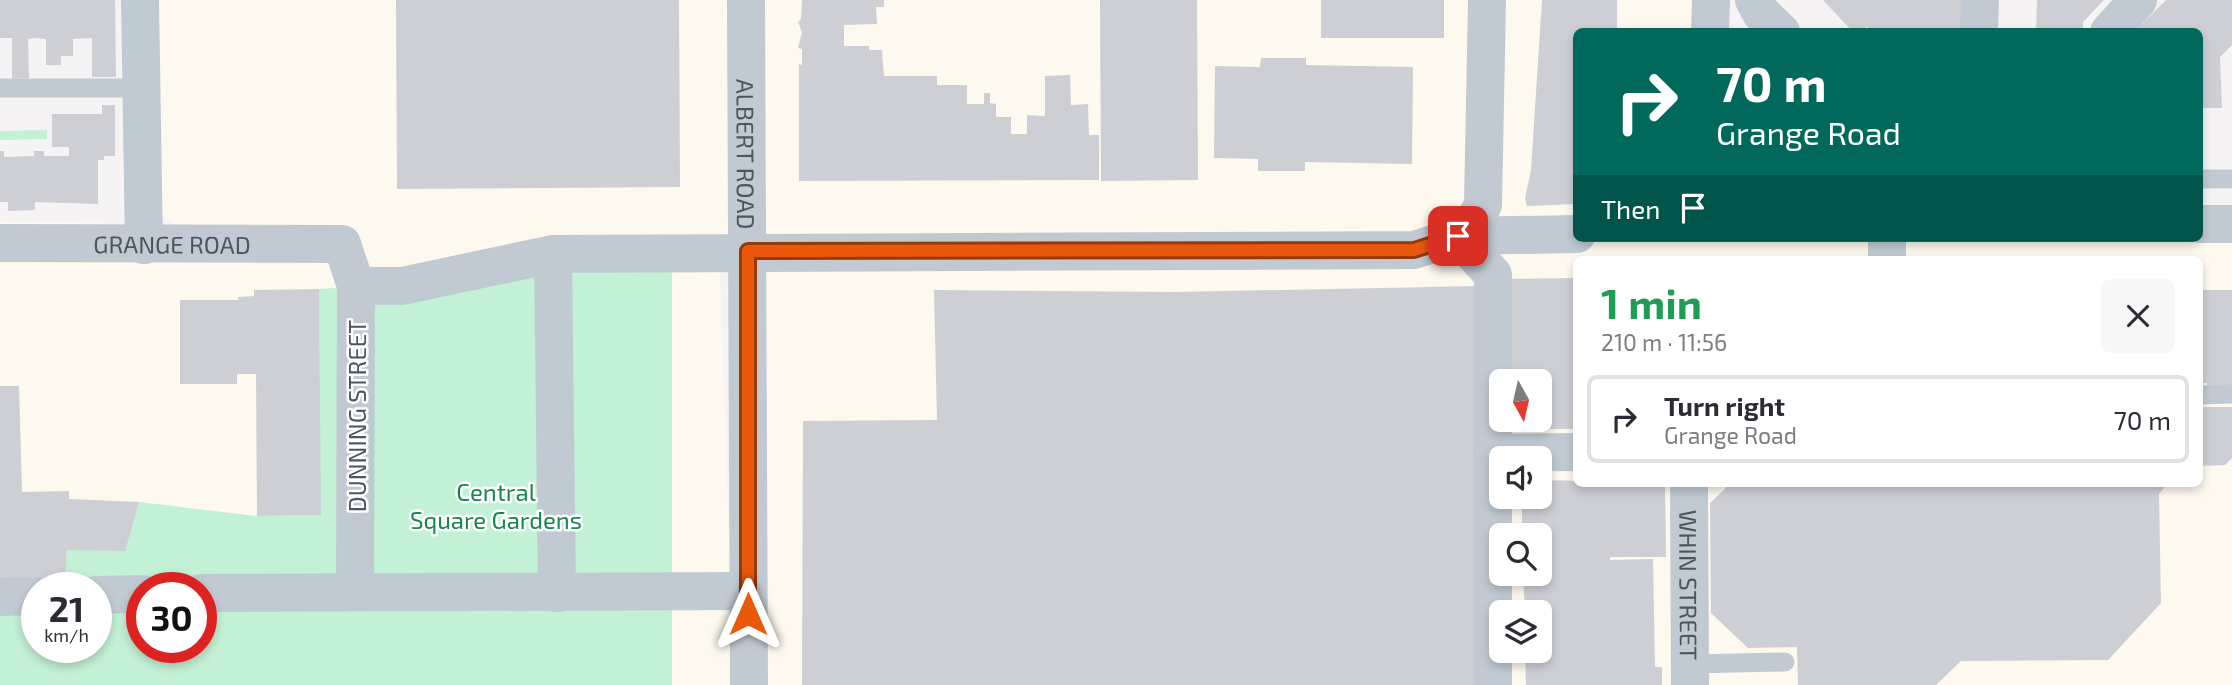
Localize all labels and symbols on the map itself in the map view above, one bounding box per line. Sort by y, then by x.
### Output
street label: ALBERT ROAD [732,79,762,229]
pin [1428,206,1488,266]
street label: GRANGE ROAD [93,229,251,258]
street label: DUNNING STREET [342,320,371,512]
north arrow [1489,369,1552,432]
park label: Central Square Gardens [410,477,582,534]
street label: WHIN STREET [1675,510,1704,660]
speed limit sign: 30 [126,572,217,663]
position arrow [711,577,785,651]

